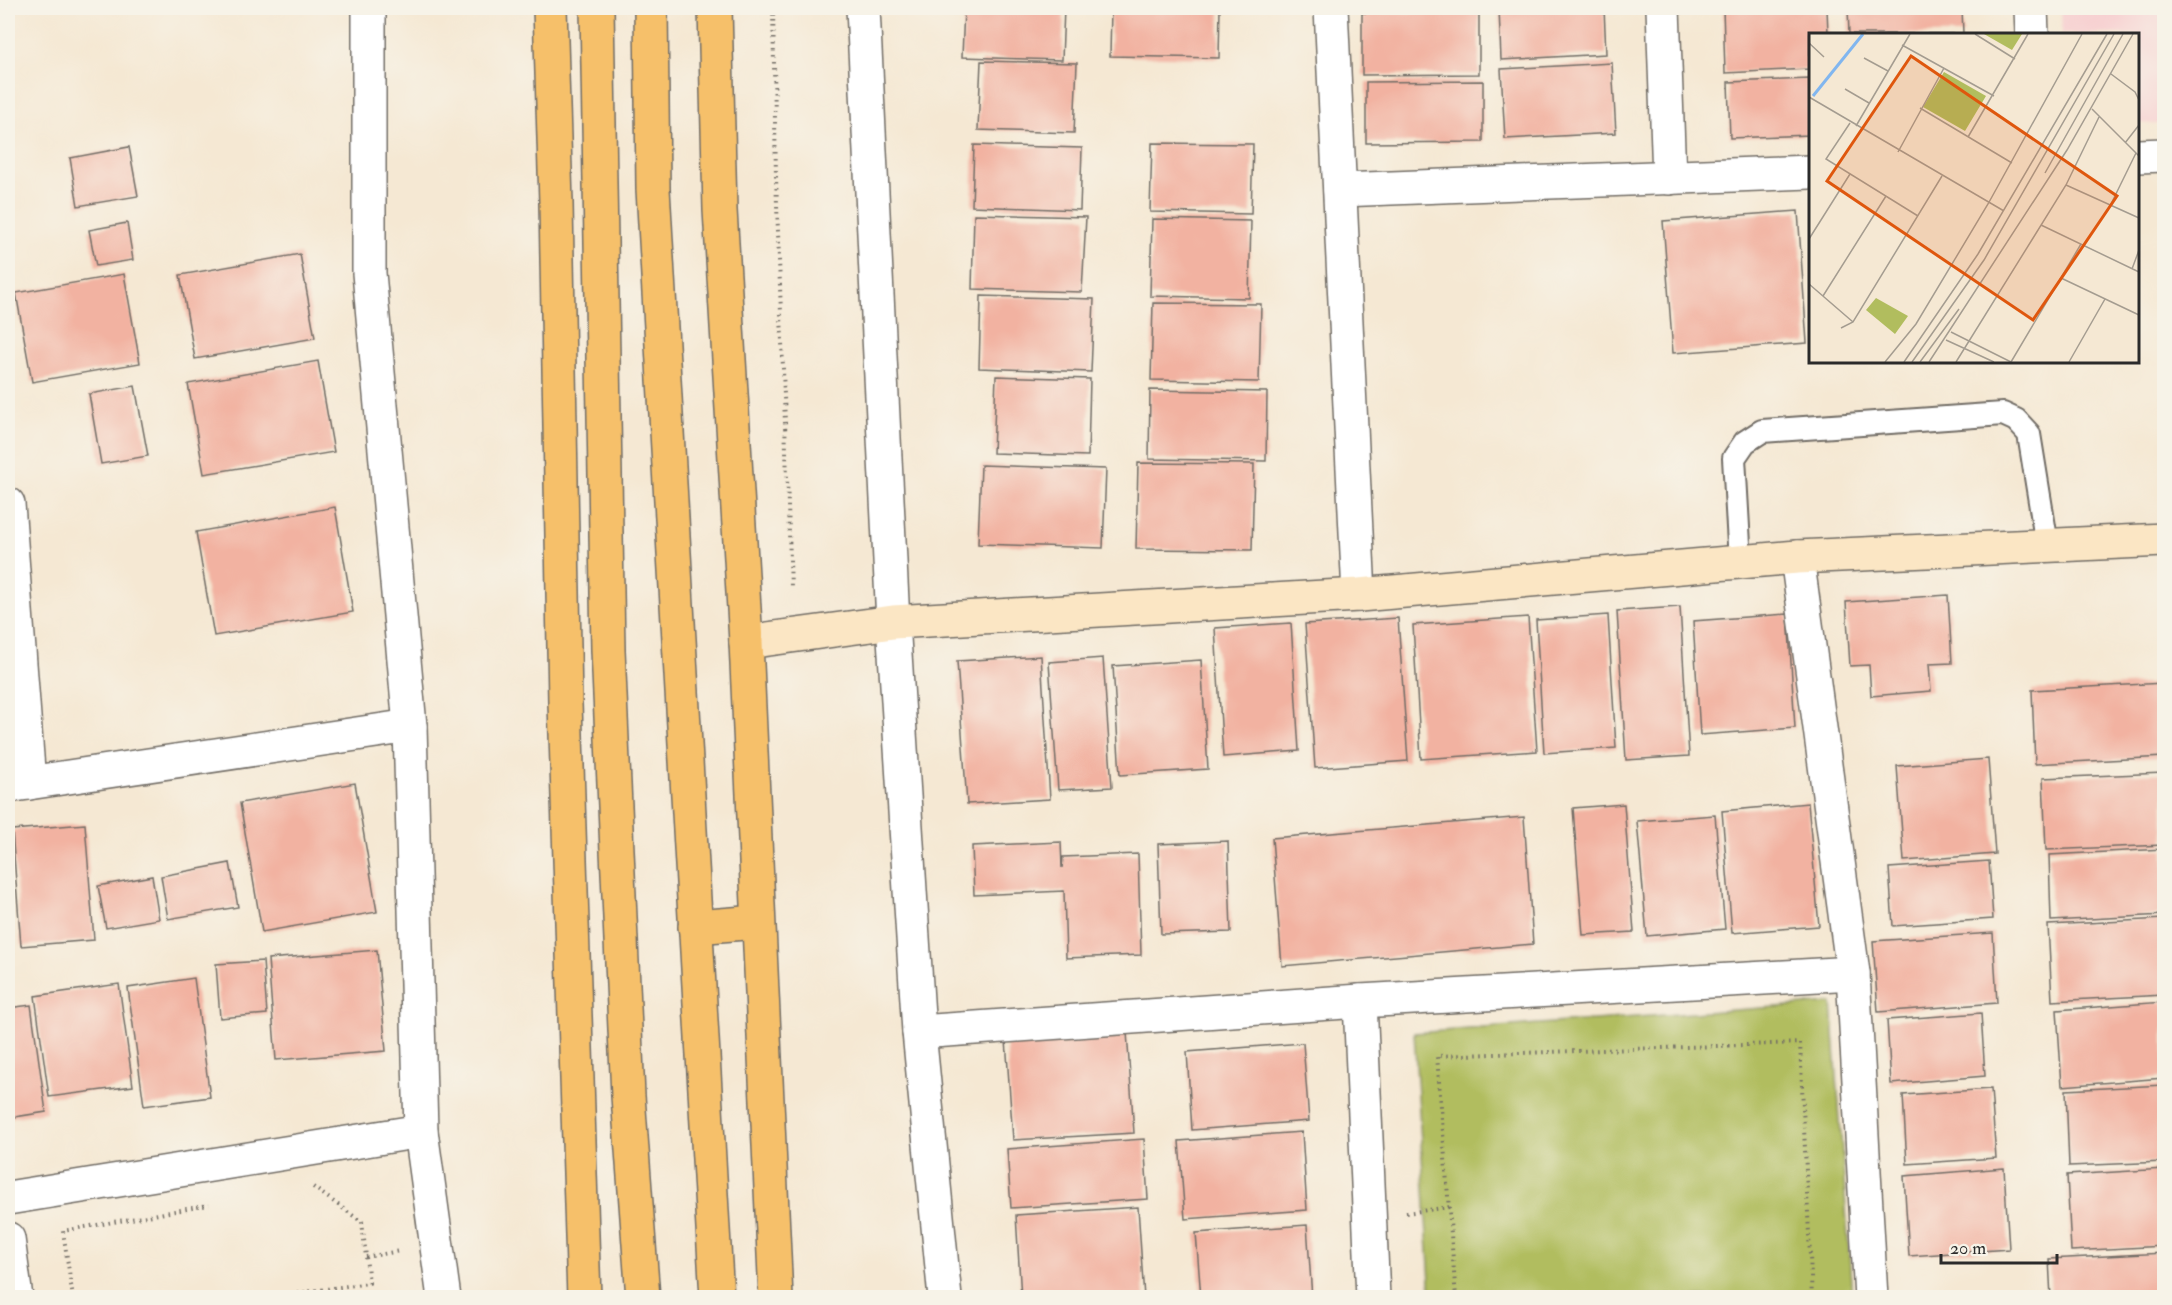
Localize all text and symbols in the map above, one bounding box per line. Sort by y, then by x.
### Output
inset map [1809,33,2139,363]
scale bar [1941,1227,2056,1265]
text: 20 m [1950,1237,1986,1260]

